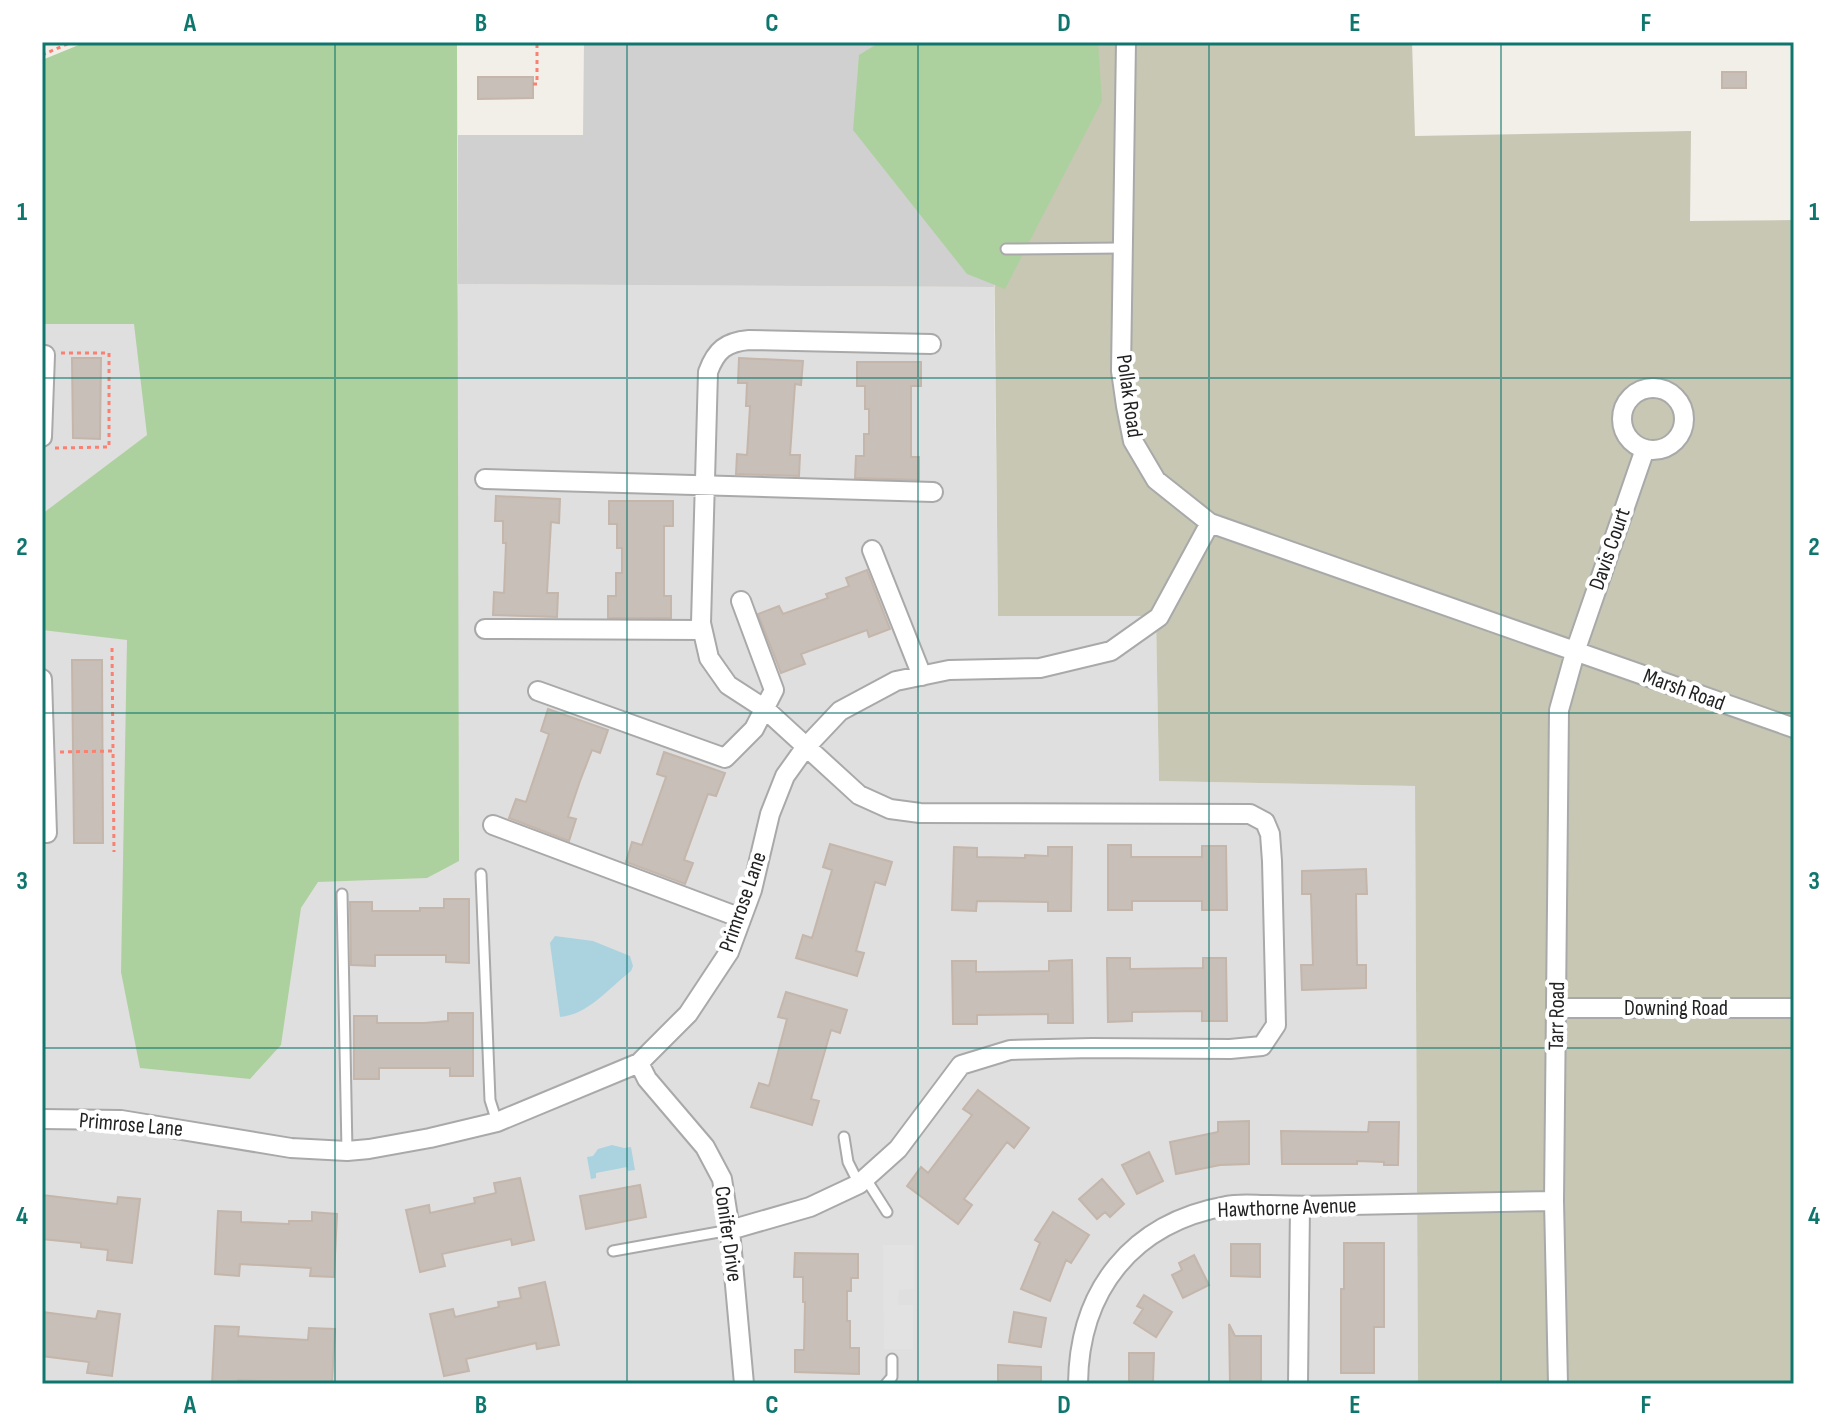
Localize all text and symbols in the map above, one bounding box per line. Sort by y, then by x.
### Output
text: A [183,8,197,39]
text: B [475,8,487,39]
text: C [765,8,779,39]
text: D [1057,8,1071,39]
text: E [1349,8,1361,39]
text: F [1641,8,1652,39]
text: 1 [17,197,27,228]
text: 1 [1809,197,1819,228]
street label: Pollak Road [1110,353,1148,439]
street label: Davis Court [1583,504,1637,594]
text: 2 [16,532,28,563]
text: 2 [1808,532,1820,563]
street label: Marsh Road [1639,663,1729,717]
street label: Primrose Lane [713,848,773,956]
text: 3 [16,866,28,897]
text: 3 [1808,866,1820,897]
street label: Tarr Road [1543,981,1571,1051]
street label: Downing Road [1624,995,1728,1022]
street label: Primrose Lane [78,1107,184,1143]
street label: Conifer Drive [708,1185,748,1283]
street label: Hawthorne Avenue [1217,1192,1357,1224]
text: 4 [16,1201,28,1232]
text: 4 [1808,1201,1820,1232]
text: A [183,1390,197,1421]
text: B [475,1390,487,1421]
text: C [765,1390,779,1421]
text: D [1057,1390,1071,1421]
text: E [1349,1390,1361,1421]
text: F [1641,1390,1652,1421]

